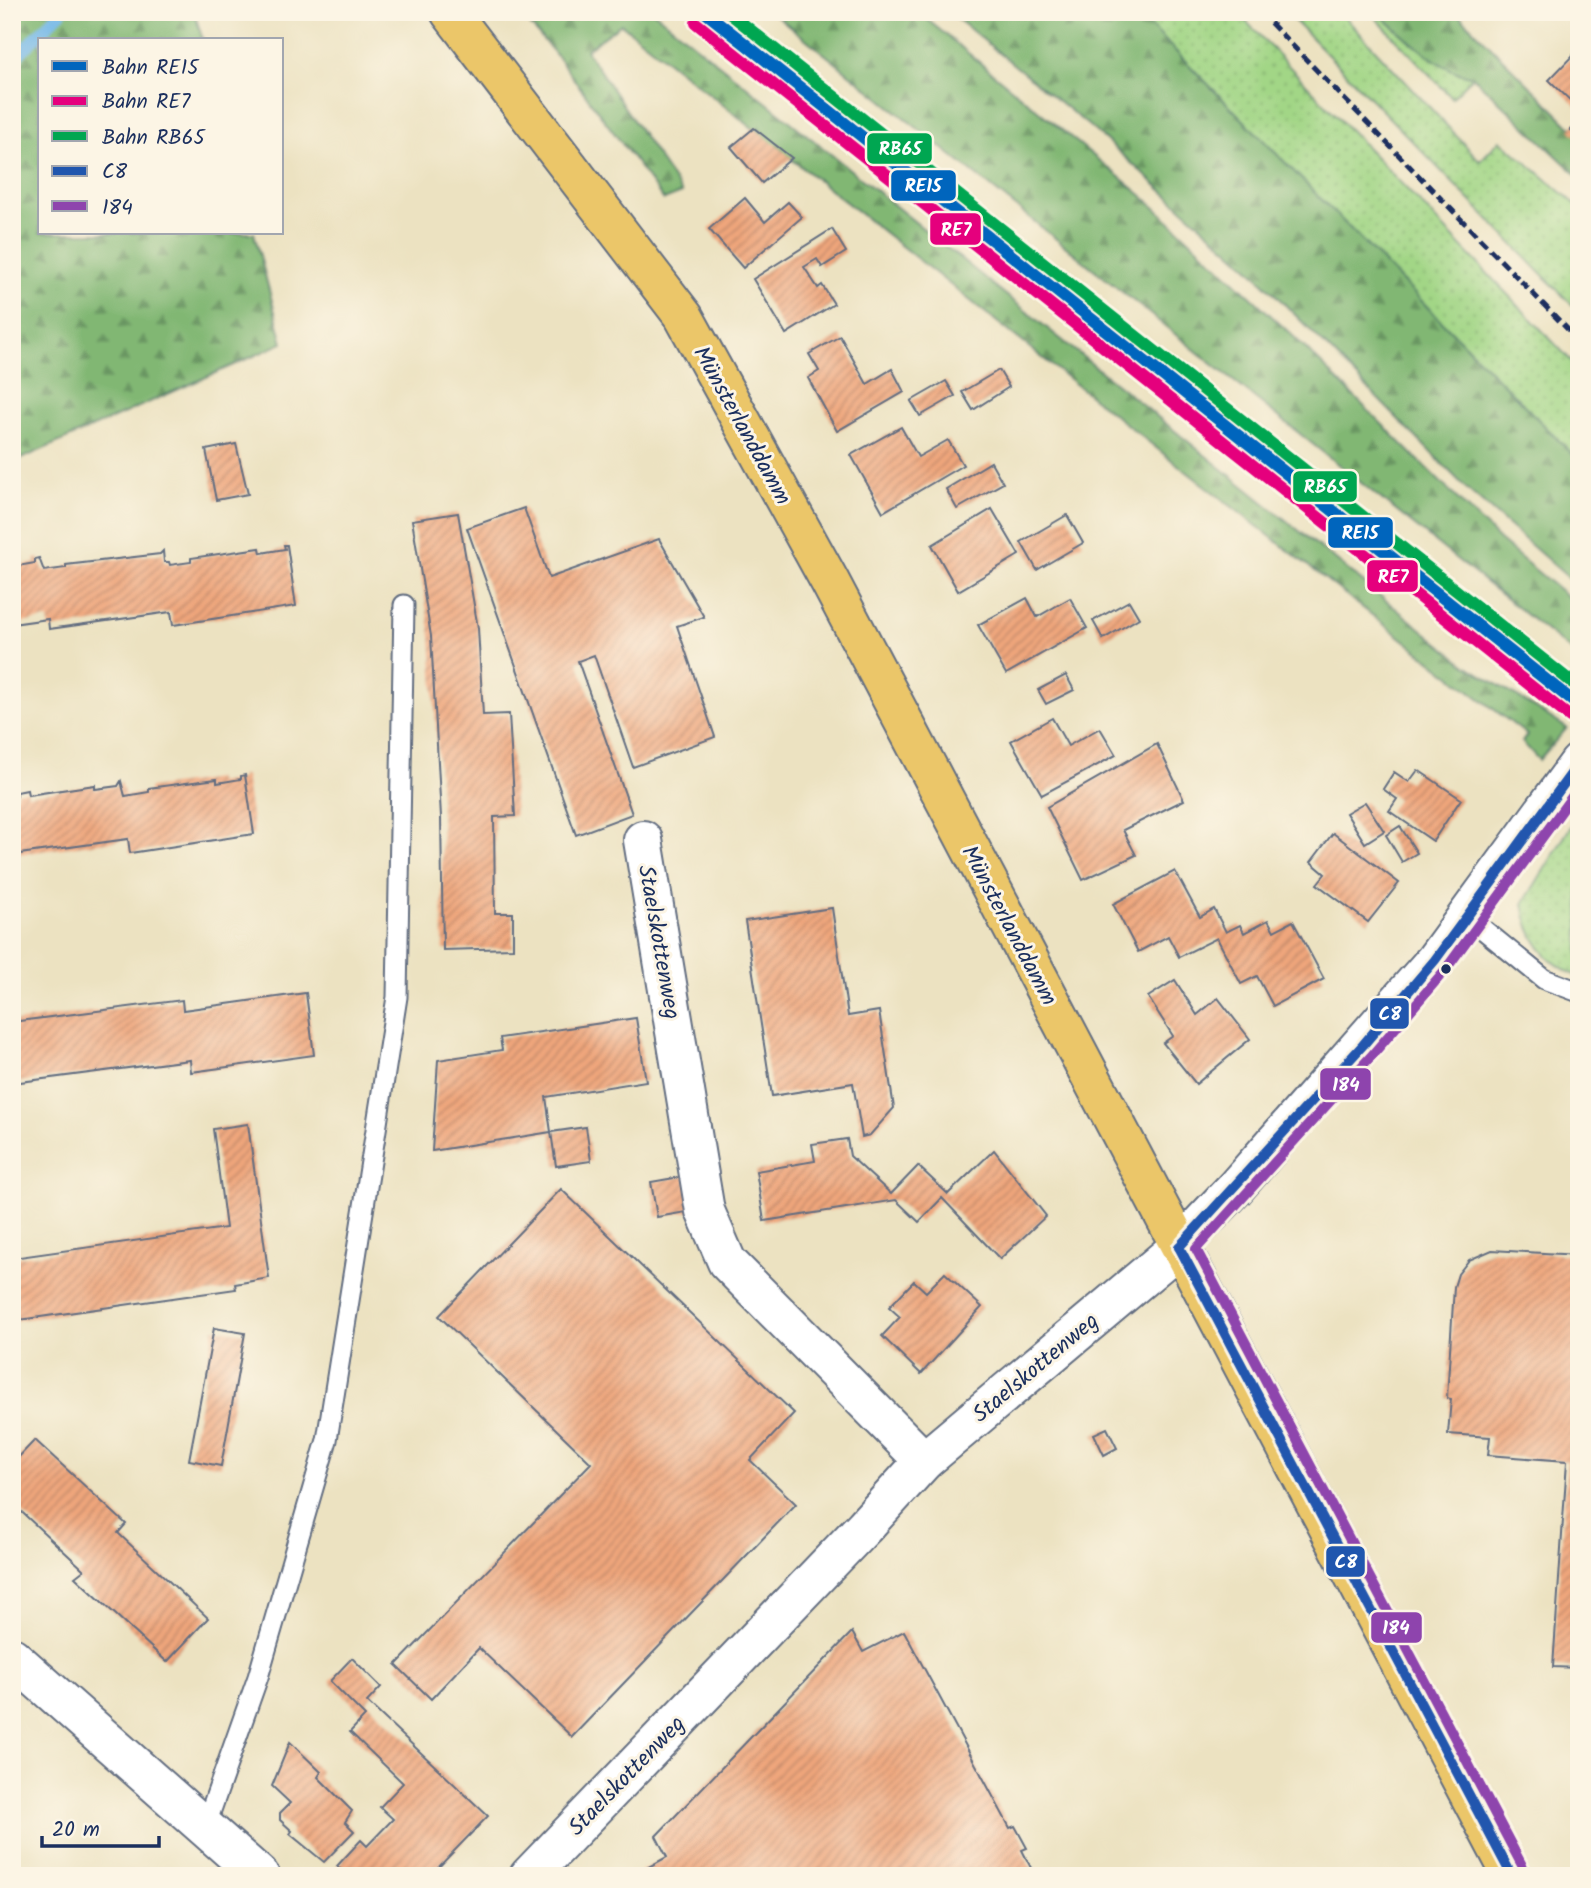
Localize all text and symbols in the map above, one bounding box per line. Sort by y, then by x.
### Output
legend [38,38,284,234]
text: Bahn RE15 [102,52,200,85]
text: Bahn RE7 [102,86,192,119]
text: Bahn RB65 [102,122,206,155]
line badge: RB65 [866,132,933,165]
text: RB65 [878,135,923,165]
text: C8 [102,156,128,189]
line badge: RE15 [890,169,957,202]
text: RE15 [904,172,943,202]
text: 184 [102,192,133,225]
line badge: RE7 [929,212,982,246]
text: RE7 [941,216,972,246]
street label: Münsterlanddamm [683,340,800,512]
line badge: RB65 [1292,470,1358,503]
text: RB65 [1303,473,1348,503]
line badge: RE15 [1327,516,1394,549]
text: RE15 [1341,519,1380,549]
line badge: RE7 [1366,559,1419,593]
text: RE7 [1378,563,1409,593]
street label: Münsterlanddamm [951,839,1066,1013]
street label: Staelskottenweg [627,862,689,1022]
unlabelled marker [1439,962,1453,976]
line badge: C8 [1369,997,1410,1030]
text: C8 [1379,1000,1402,1030]
line badge: 184 [1319,1067,1372,1101]
text: 184 [1332,1071,1360,1101]
street label: Staelskottenweg [965,1305,1108,1432]
line badge: C8 [1325,1545,1366,1578]
text: C8 [1335,1548,1358,1578]
line badge: 184 [1370,1611,1423,1644]
text: 184 [1382,1614,1410,1644]
street label: Staelskottenweg [560,1708,695,1845]
scale bar [42,1804,159,1848]
text: 20 m [52,1814,100,1847]

